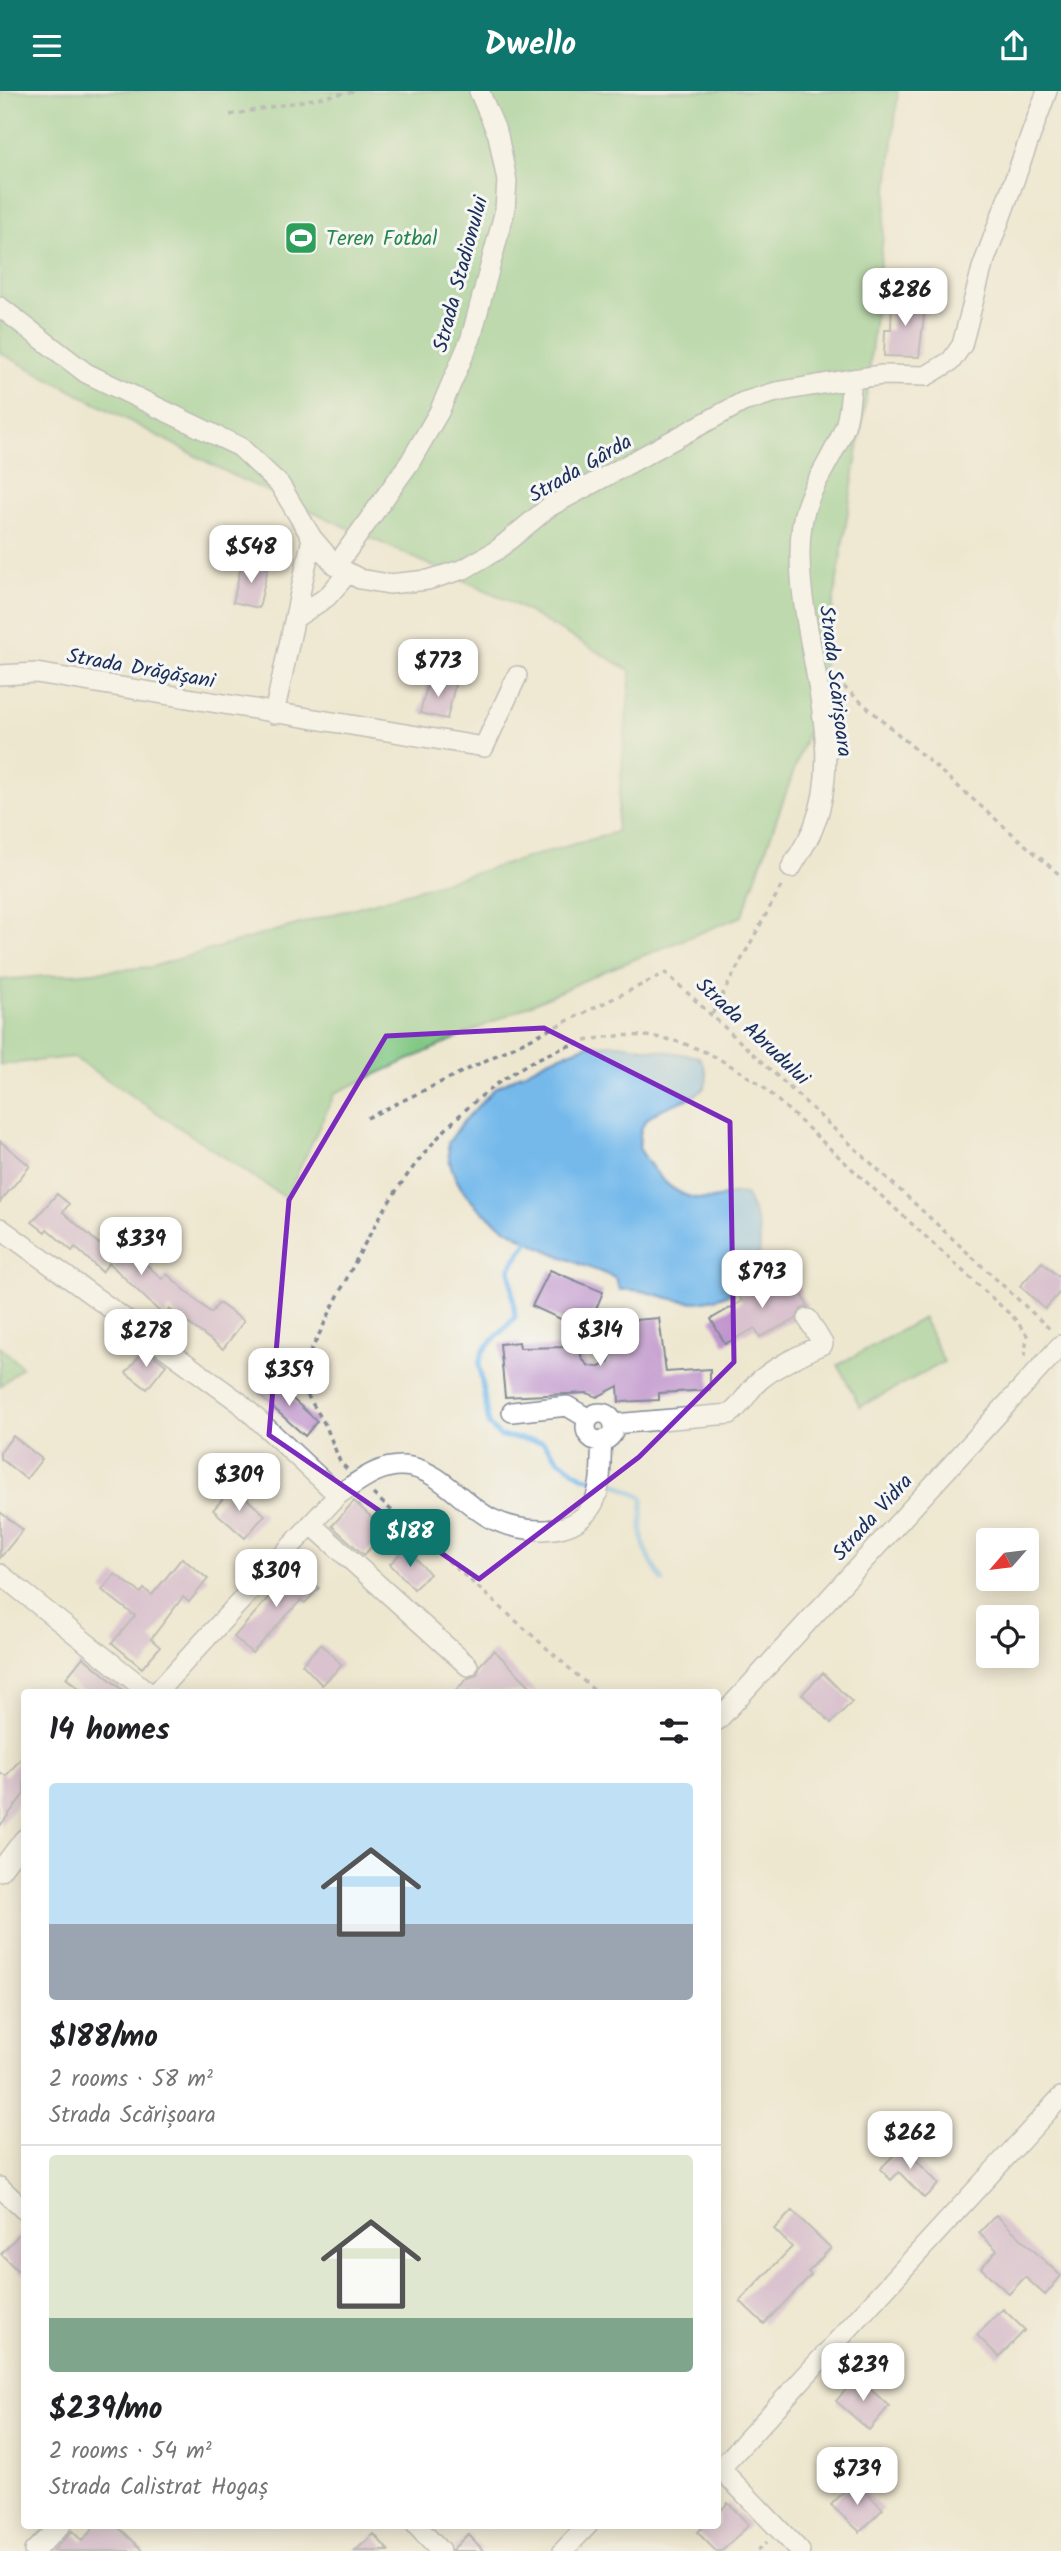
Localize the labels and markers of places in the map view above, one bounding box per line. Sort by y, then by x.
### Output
sports icon: Teren Fotbal [282,219,320,257]
place label: Teren Fotbal [326,223,437,256]
pin: $286 [864,268,946,328]
pin: $548 [210,525,292,585]
pin: $773 [397,639,479,699]
pin: $339 [100,1217,182,1277]
pin: $793 [721,1251,803,1310]
pin: $278 [105,1309,187,1369]
pin: $314 [559,1309,641,1368]
pin: $359 [248,1349,330,1408]
pin: $309 [198,1453,280,1513]
pin: $188 [369,1509,451,1569]
pin: $309 [235,1549,317,1609]
pin: $262 [869,2112,951,2171]
pin: $239 [822,2343,904,2403]
pin: $739 [816,2447,898,2507]

